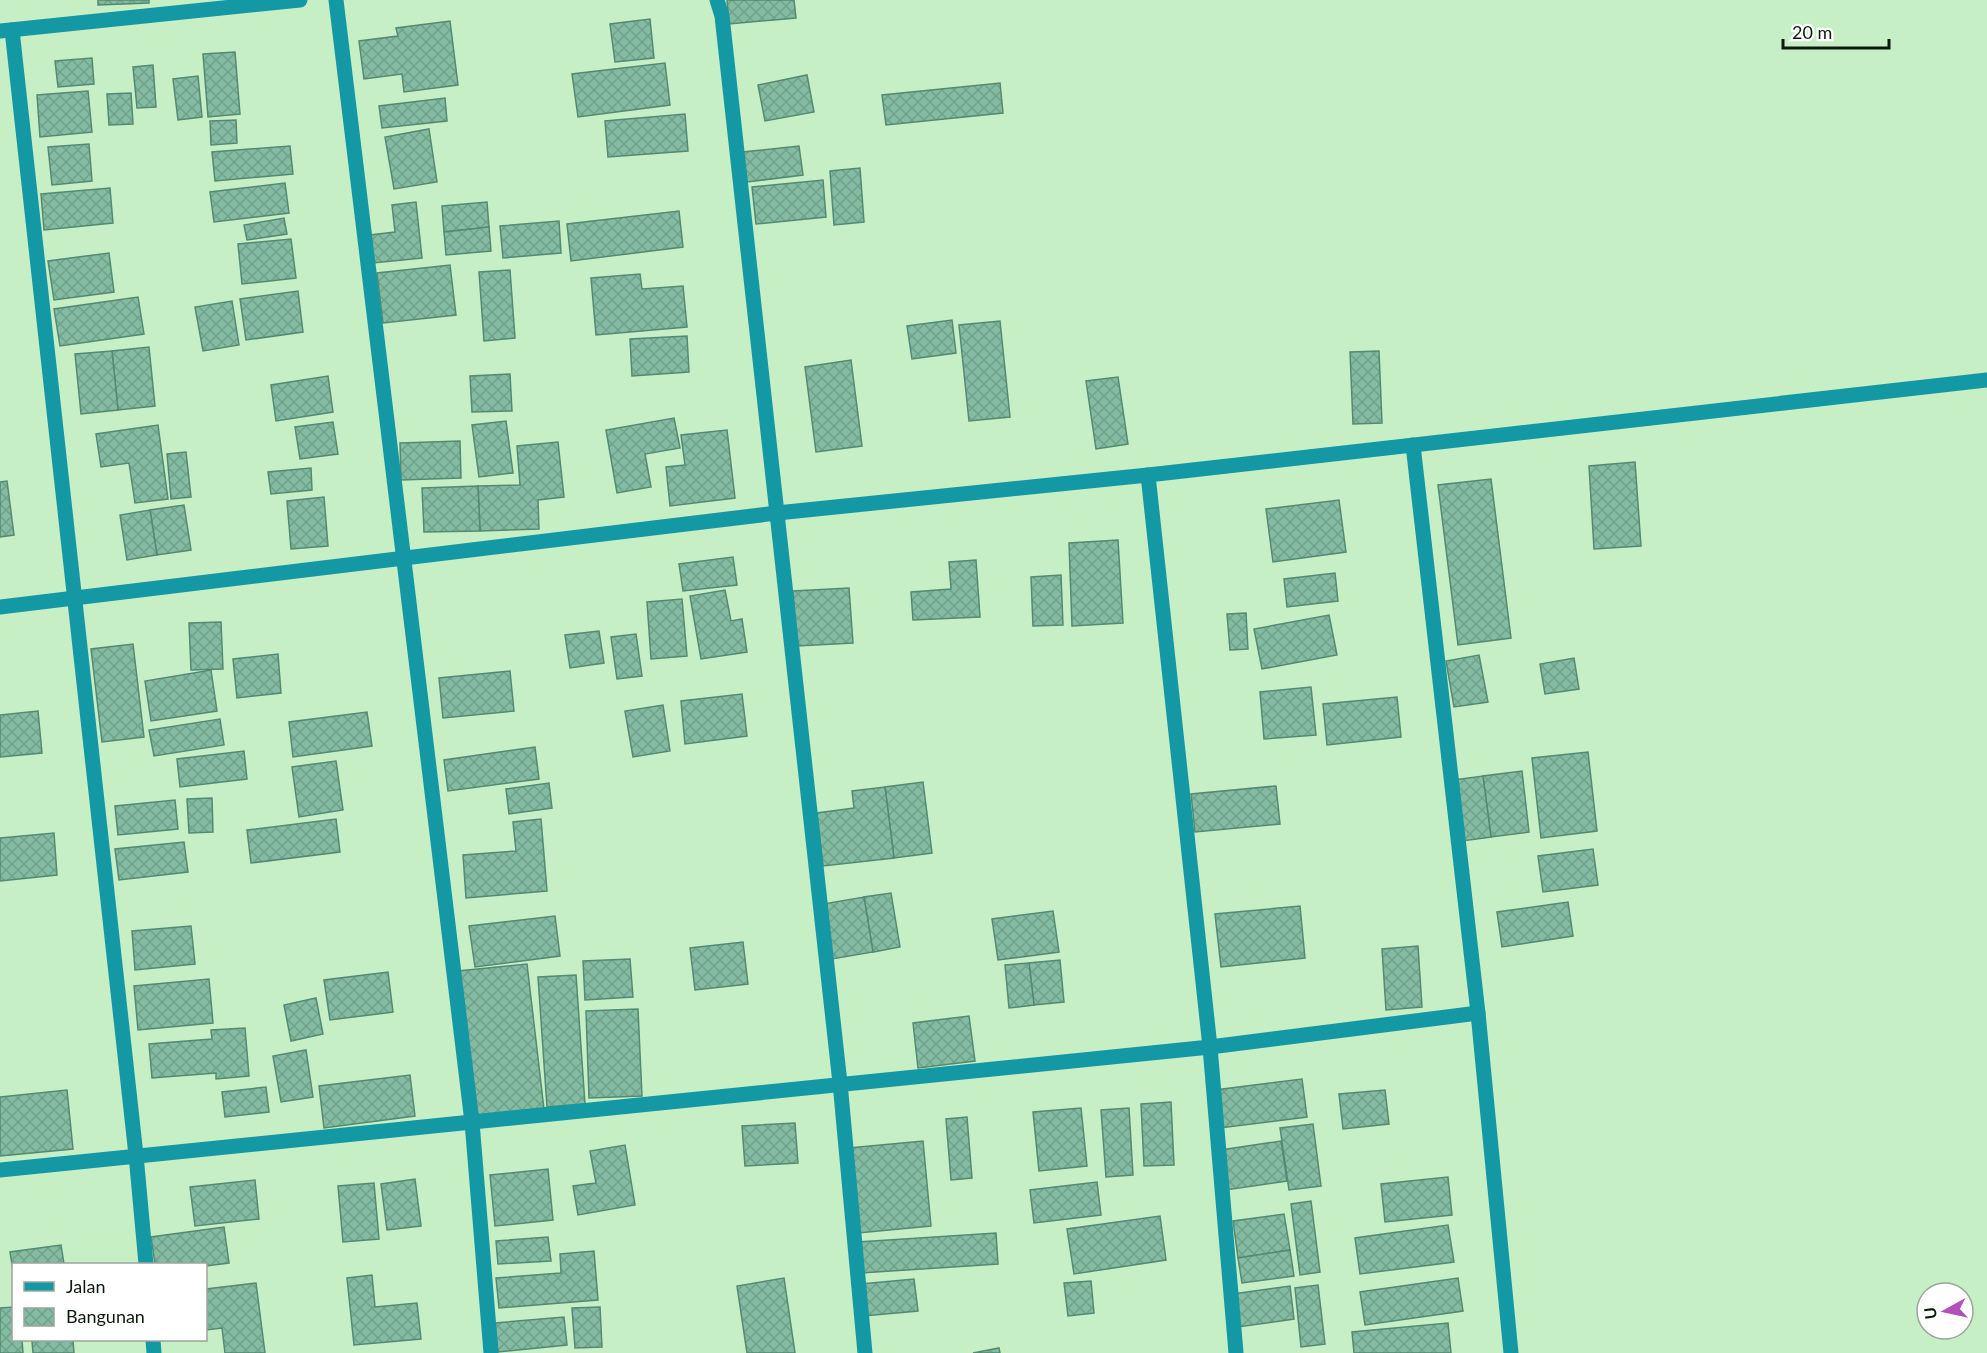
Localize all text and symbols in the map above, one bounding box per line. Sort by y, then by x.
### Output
scale bar [1783,12,1890,50]
text: 20 m [1792,21,1832,43]
legend [12,1263,207,1341]
text: Jalan [66,1275,105,1297]
north arrow [1915,1281,1975,1341]
text: Bangunan [66,1305,145,1327]
text: U [1919,1306,1940,1320]

